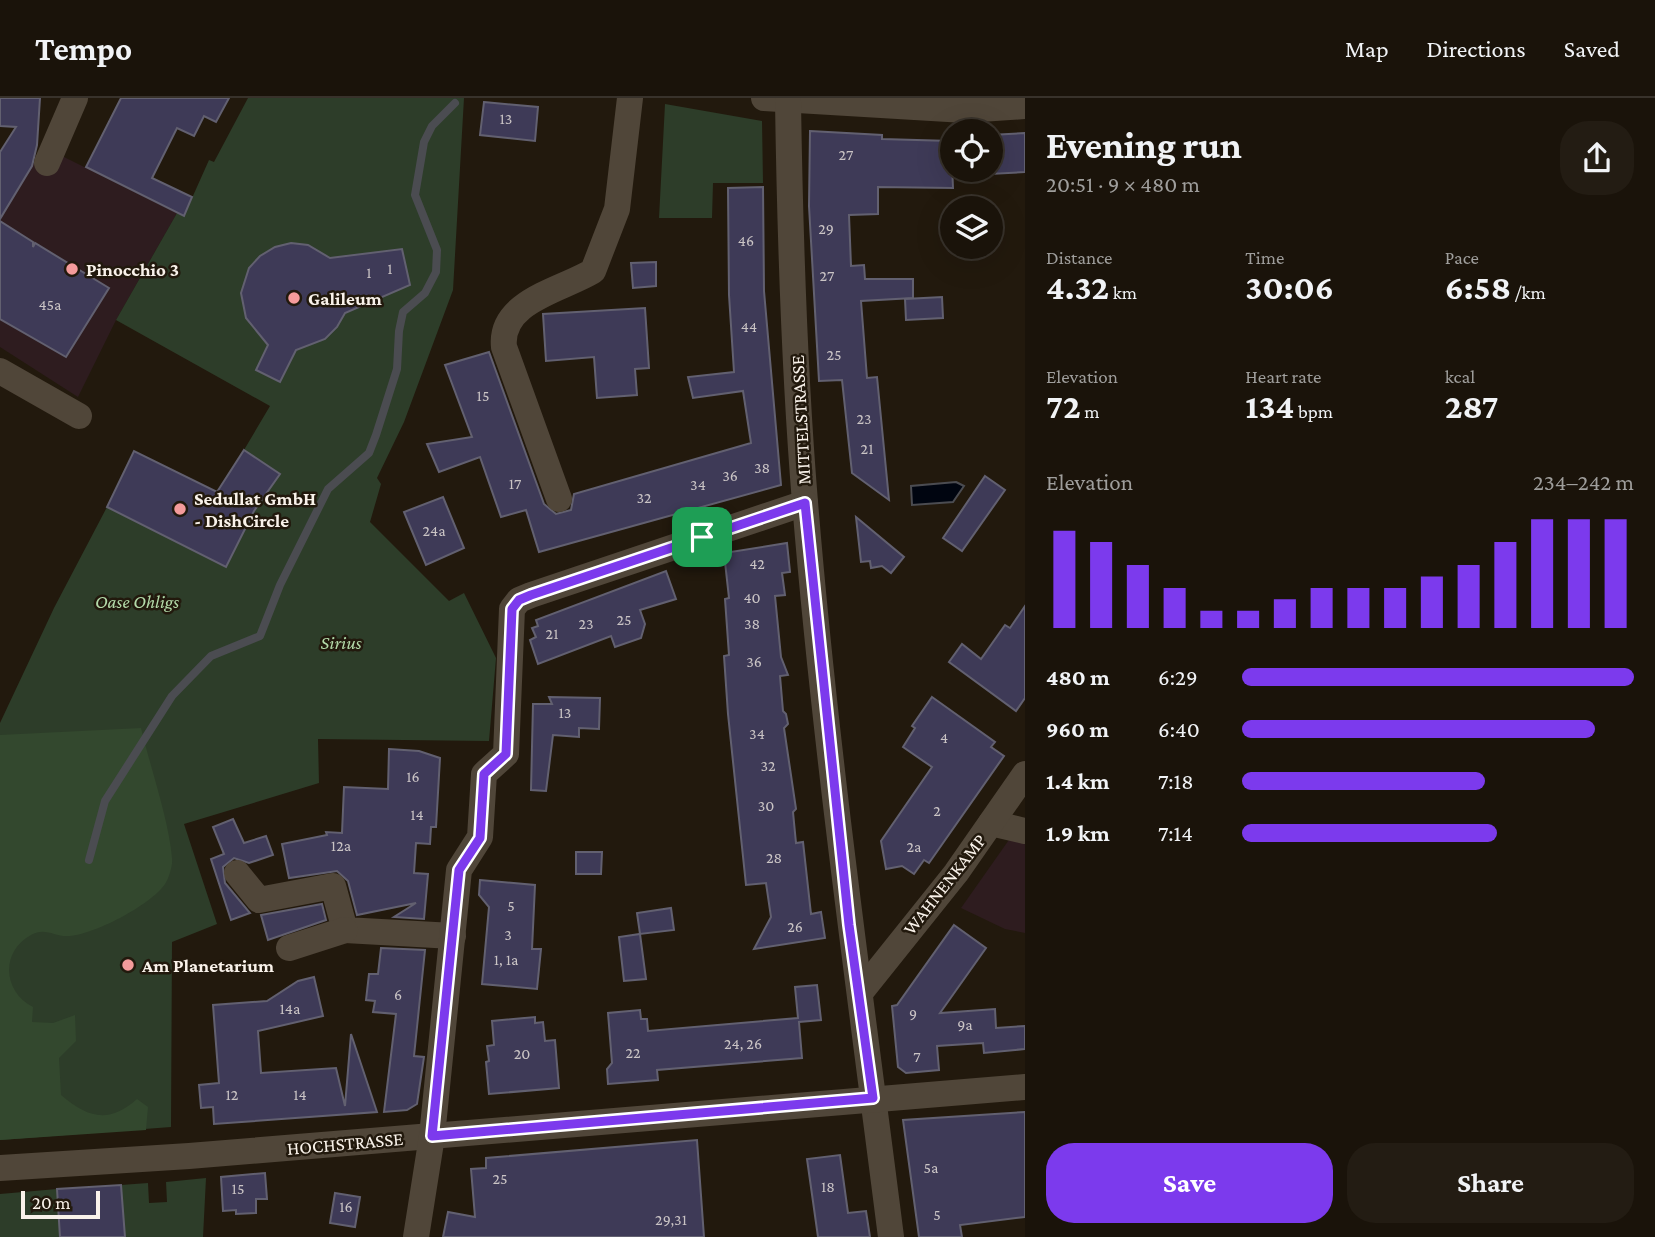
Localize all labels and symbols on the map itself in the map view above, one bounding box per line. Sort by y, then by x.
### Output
house number: 13 [500,110,512,127]
house number: 27 [839,146,854,163]
house number: 29 [818,220,834,237]
house number: 46 [738,232,754,249]
place label: Pinocchio 3 [86,259,179,280]
house number: 1 [387,260,393,277]
marker: Pinocchio 3 [64,261,80,277]
house number: 1 [366,264,372,281]
house number: 27 [820,267,835,284]
place label: Galileum [308,288,382,309]
marker: Galileum [286,290,302,306]
house number: 45a [38,296,62,313]
house number: 44 [741,318,757,335]
house number: 25 [826,346,842,363]
street label: MITTELSTRASSE [787,355,814,485]
house number: 15 [477,387,489,404]
house number: 23 [856,410,872,427]
house number: 21 [861,440,873,457]
house number: 38 [754,459,770,476]
house number: 36 [722,467,738,484]
house number: 17 [509,475,522,492]
house number: 34 [690,476,706,493]
place label: Sedullat GmbH - DishCircle [194,488,316,531]
house number: 32 [636,489,652,506]
marker: Sedullat GmbH - DishCircle [172,501,188,517]
pin [672,507,732,567]
house number: 24a [422,522,446,539]
house number: 42 [749,555,765,572]
house number: 40 [743,589,761,606]
park label: Oase Ohligs [95,591,179,612]
house number: 25 [616,611,632,628]
house number: 23 [578,615,594,632]
house number: 38 [744,615,760,632]
house number: 21 [546,625,558,642]
park label: Sirius [320,632,362,653]
house number: 36 [746,653,762,670]
house number: 13 [559,704,571,721]
house number: 34 [749,725,765,742]
house number: 4 [940,729,948,746]
house number: 32 [760,757,776,774]
house number: 16 [406,768,420,785]
house number: 30 [758,797,774,814]
house number: 2 [933,802,941,819]
house number: 14 [410,806,424,823]
street label: WAHNENKAMP [899,830,990,939]
house number: 12a [331,837,352,854]
house number: 2a [906,838,922,855]
house number: 28 [766,849,782,866]
house number: 5 [507,897,515,914]
house number: 26 [787,918,803,935]
house number: 3 [504,926,512,943]
house number: 1, 1a [494,951,519,968]
place label: Am Planetarium [141,955,274,976]
marker: Am Planetarium [120,957,136,973]
house number: 6 [394,986,402,1003]
house number: 14a [280,1000,301,1017]
house number: 9 [909,1005,917,1022]
house number: 9a [957,1016,973,1033]
house number: 24, 26 [724,1035,762,1052]
house number: 22 [625,1044,641,1061]
house number: 20 [514,1045,530,1062]
house number: 7 [913,1048,921,1065]
house number: 12 [226,1086,239,1103]
house number: 14 [293,1086,307,1103]
street label: HOCHSTRASSE [286,1128,404,1159]
house number: 5a [924,1159,939,1176]
house number: 25 [492,1170,508,1187]
house number: 18 [821,1178,835,1195]
house number: 15 [232,1180,244,1197]
scale bar [21,1188,100,1220]
house number: 16 [339,1198,353,1215]
house number: 5 [933,1206,941,1223]
house number: 29,31 [655,1211,687,1228]

